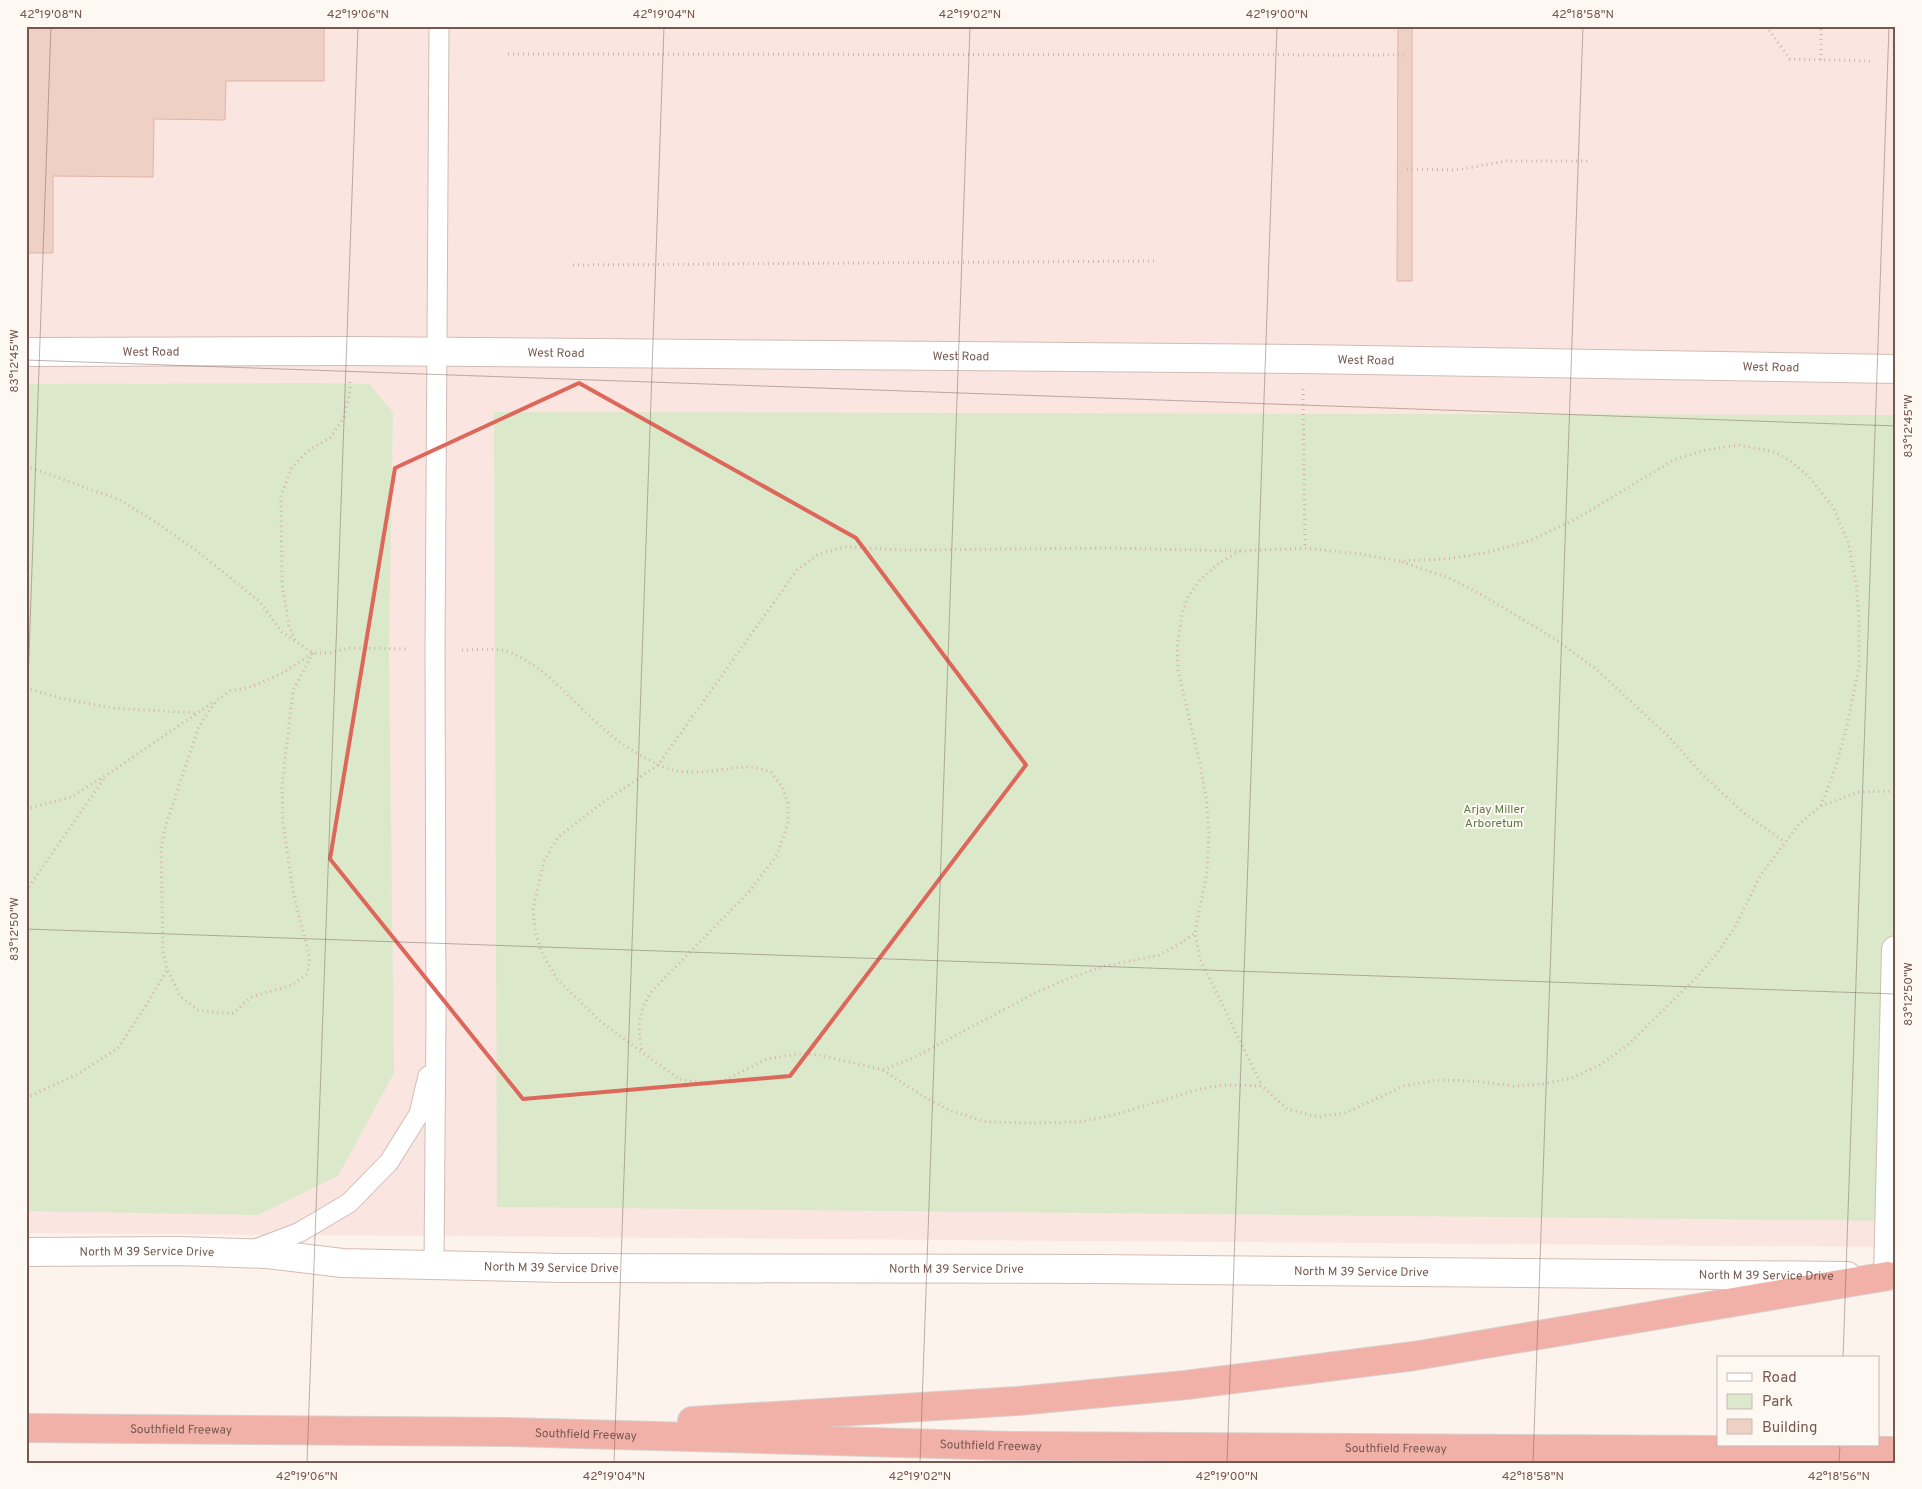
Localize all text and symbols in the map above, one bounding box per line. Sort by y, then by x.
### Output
text: 42°19'08"N [20,7,82,23]
text: 42°19'06"N [327,7,389,23]
text: 42°19'04"N [633,7,695,23]
text: 42°19'02"N [939,7,1001,23]
text: 42°19'00"N [1246,7,1308,23]
text: 42°18'58"N [1552,7,1614,23]
text: 83°12'45"W [7,329,23,393]
street label: West Road [123,345,179,361]
street label: West Road [527,345,584,362]
street label: West Road [932,349,989,365]
street label: West Road [1337,353,1395,370]
street label: West Road [1742,359,1799,376]
text: 83°12'45"W [1901,394,1917,458]
park label: Arjay Miller Arboretum [1463,802,1525,832]
text: 83°12'50"W [7,897,23,961]
text: 83°12'50"W [1901,962,1917,1026]
street label: North M 39 Service Drive [80,1244,215,1261]
street label: North M 39 Service Drive [484,1259,619,1277]
street label: North M 39 Service Drive [889,1262,1024,1278]
street label: North M 39 Service Drive [1294,1264,1429,1281]
street label: North M 39 Service Drive [1699,1268,1834,1285]
legend [1717,1356,1880,1446]
text: Road [1762,1369,1797,1388]
text: Park [1762,1393,1793,1412]
text: Building [1762,1419,1817,1438]
street label: Southfield Freeway [130,1422,232,1439]
street label: Southfield Freeway [535,1426,637,1445]
street label: Southfield Freeway [939,1437,1042,1455]
street label: Southfield Freeway [1345,1441,1447,1457]
text: 42°19'06"N [276,1469,338,1485]
text: 42°19'04"N [583,1469,645,1485]
text: 42°19'02"N [889,1469,951,1485]
text: 42°19'00"N [1196,1469,1258,1485]
text: 42°18'58"N [1502,1469,1564,1485]
text: 42°18'56"N [1808,1469,1870,1485]

